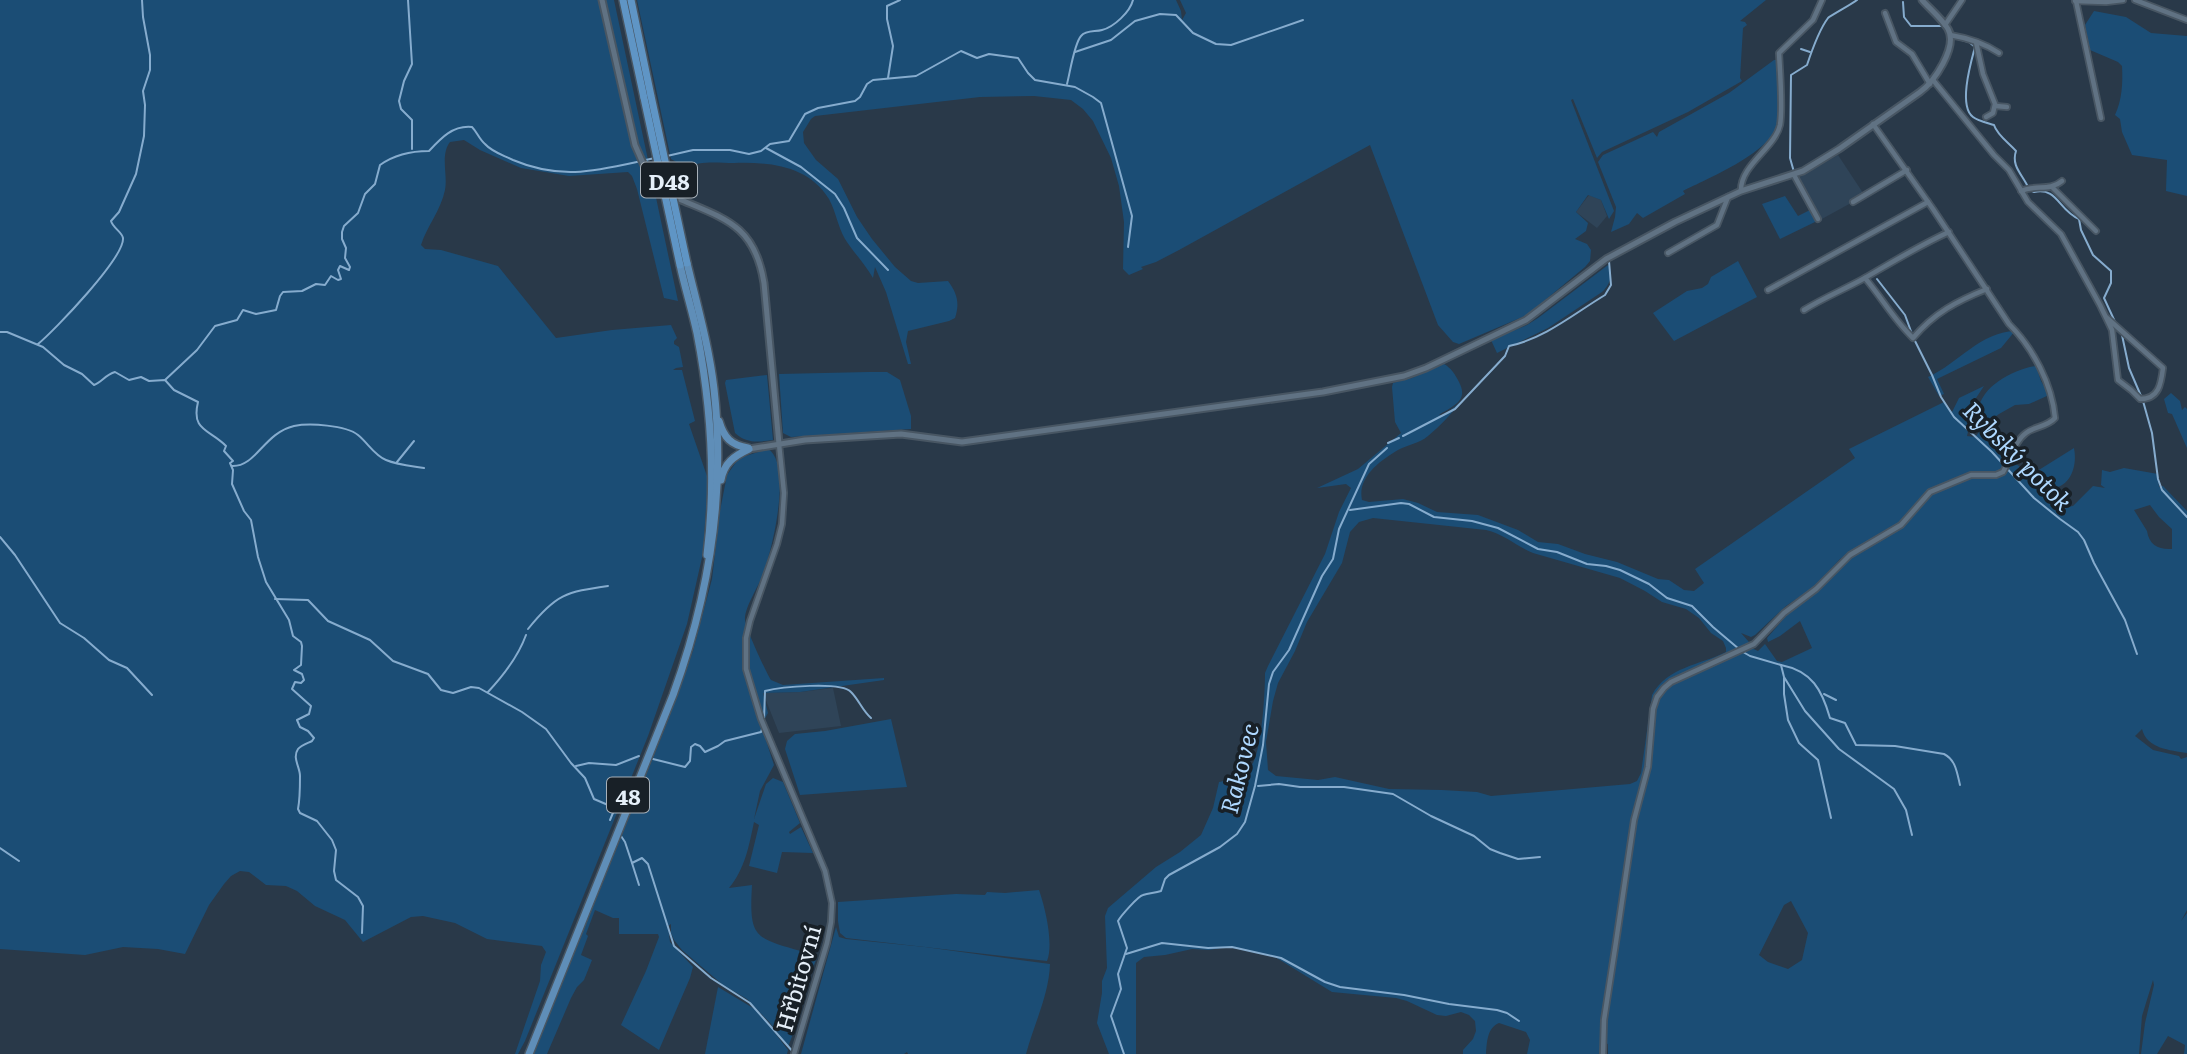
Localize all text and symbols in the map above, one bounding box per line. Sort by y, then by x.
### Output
road number: D48 [641,162,697,198]
water label: Rybský potok [1956,392,2082,518]
water label: Rakovec [1210,719,1266,817]
road number: 48 [607,778,649,812]
street label: Hřbitovní [766,920,829,1035]

